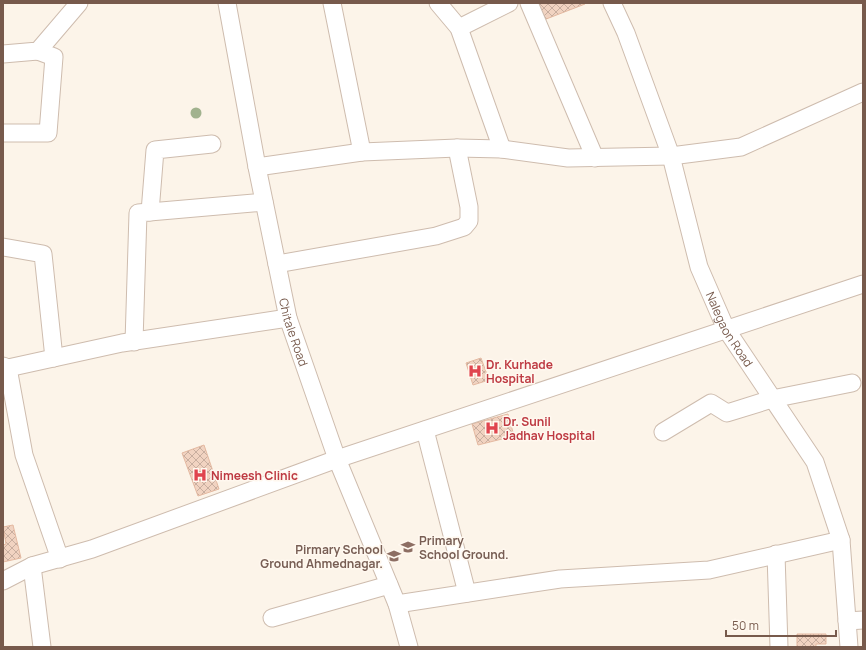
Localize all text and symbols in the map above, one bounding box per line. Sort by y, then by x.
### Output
street label: Nalegaon Road [702,289,757,370]
street label: Chitale Road [276,296,313,368]
place label: Dr. Kurhade Hospital [486,356,553,387]
hospital icon: Dr. Kurhade Hospital [467,363,483,379]
place label: Dr. Sunil Jadhav Hospital [503,413,595,444]
hospital icon: Dr. Sunil Jadhav Hospital [484,420,500,436]
hospital icon: Nimeesh Clinic [192,467,208,483]
place label: Nimeesh Clinic [211,467,298,484]
place label: Primary School Ground. [419,532,509,563]
school or university icon: Primary School Ground. [400,539,416,555]
place label: Pirmary School Ground Ahmednagar. [260,541,383,572]
school or university icon: Pirmary School Ground Ahmednagar. [386,548,402,564]
scale bar [726,612,836,638]
text: 50 m [732,617,759,634]

